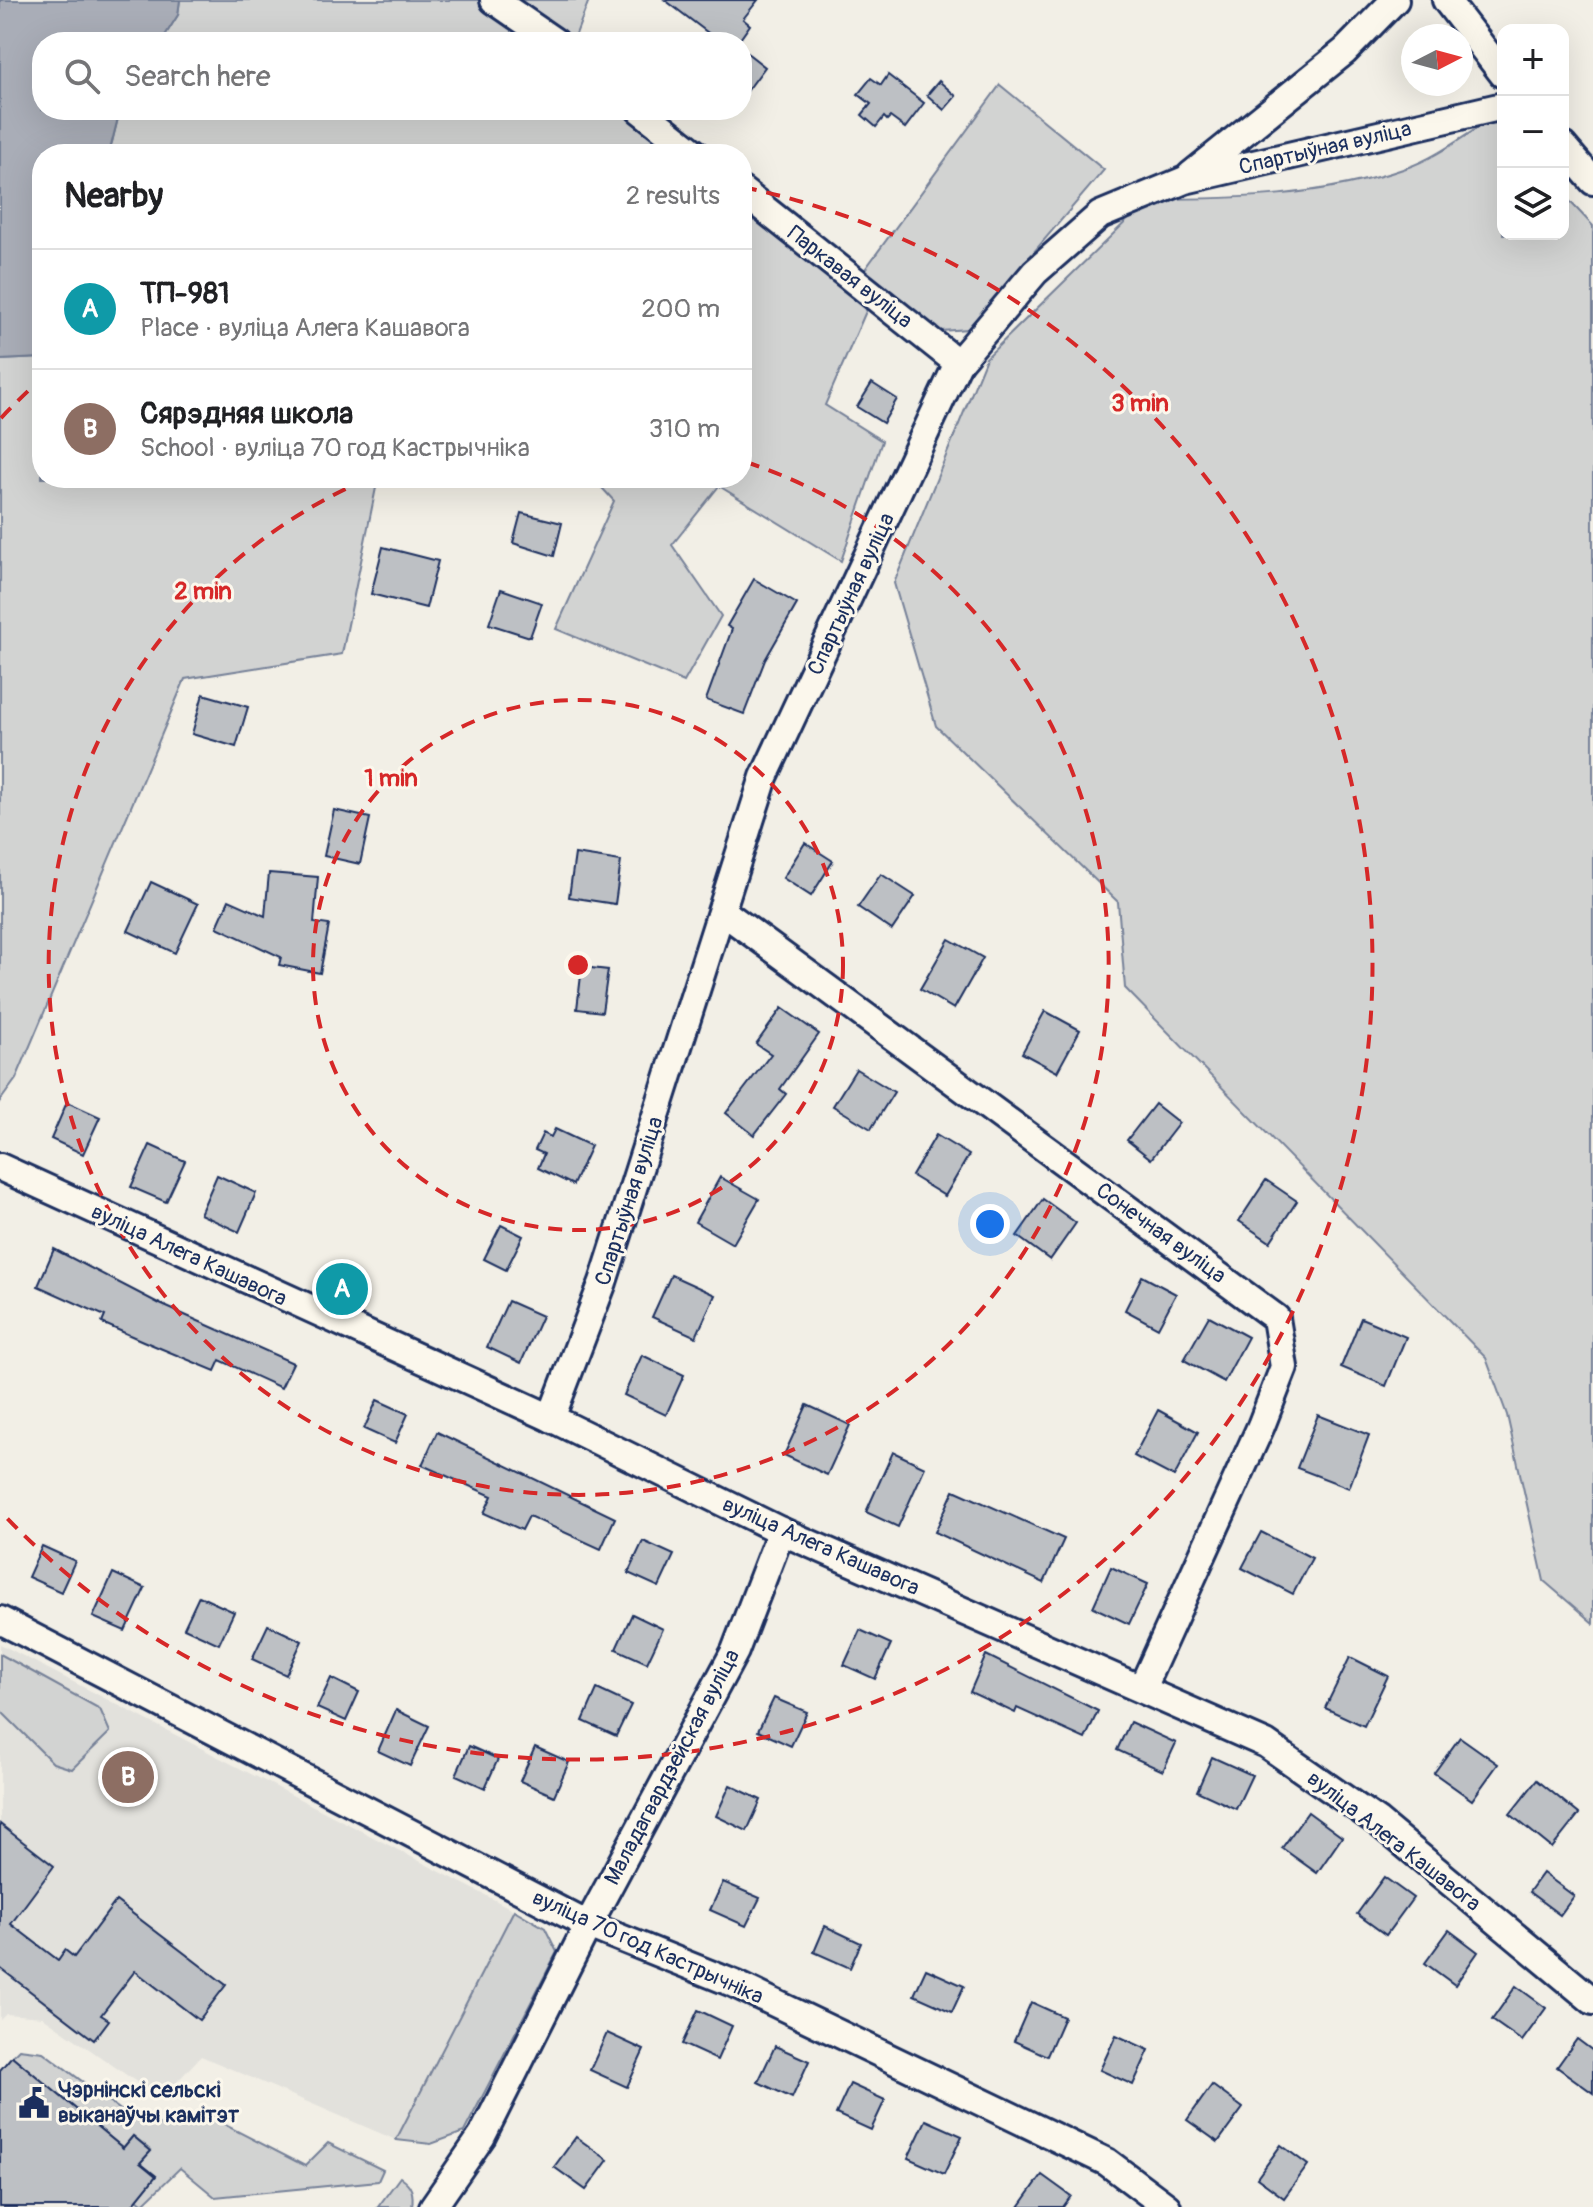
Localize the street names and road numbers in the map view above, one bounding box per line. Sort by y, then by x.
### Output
street label: Спартыўная вуліца [1236,115,1414,181]
street label: Паркавая вуліца [782,219,918,335]
street label: Спартыўная вуліца [801,508,901,680]
street label: Спартыўная вуліца [588,1113,670,1289]
street label: Сонечная вуліца [1090,1176,1232,1290]
street label: вуліца Алега Кашавога [87,1197,291,1313]
street label: вуліца Алега Кашавога [718,1490,924,1602]
street label: Маладагвардзейская вуліца [598,1644,746,1890]
street label: вуліца Алега Кашавога [1302,1764,1486,1918]
street label: вуліца 70 год Кастрычніка [528,1883,768,2011]

